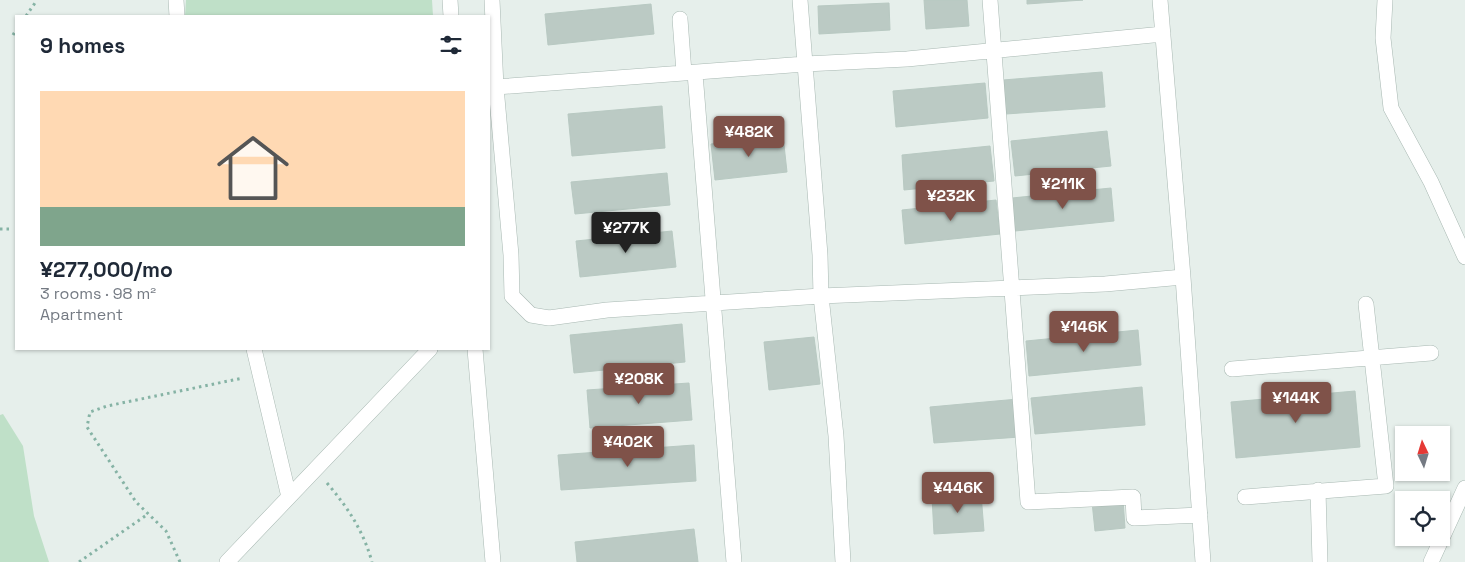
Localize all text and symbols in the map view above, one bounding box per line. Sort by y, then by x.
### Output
icon: filters [437,31,465,59]
text: 9 homes [40,32,125,59]
pin: ¥482K [714,116,784,158]
text: ¥482K [724,121,774,142]
icon: home [208,123,298,213]
pin: ¥211K [1028,168,1098,210]
text: ¥211K [1041,173,1085,194]
pin: ¥232K [916,180,986,222]
text: ¥232K [927,185,975,206]
pin: ¥277K [591,212,661,254]
text: ¥277K [602,217,650,238]
text: ¥277,000/mo [40,256,173,283]
text: 3 rooms · 98 m² [40,283,156,304]
text: Apartment [40,304,123,325]
pin: ¥146K [1049,310,1119,353]
text: ¥146K [1060,316,1108,337]
pin: ¥208K [604,362,674,405]
text: ¥208K [614,368,664,389]
pin: ¥144K [1261,382,1331,424]
text: ¥144K [1272,387,1320,408]
pin: ¥402K [593,426,663,468]
north arrow [1395,426,1450,481]
map controls [1395,426,1450,546]
text: ¥402K [603,431,653,452]
pin: ¥446K [923,472,993,514]
text: ¥446K [933,477,983,498]
button: locate [1395,491,1450,546]

